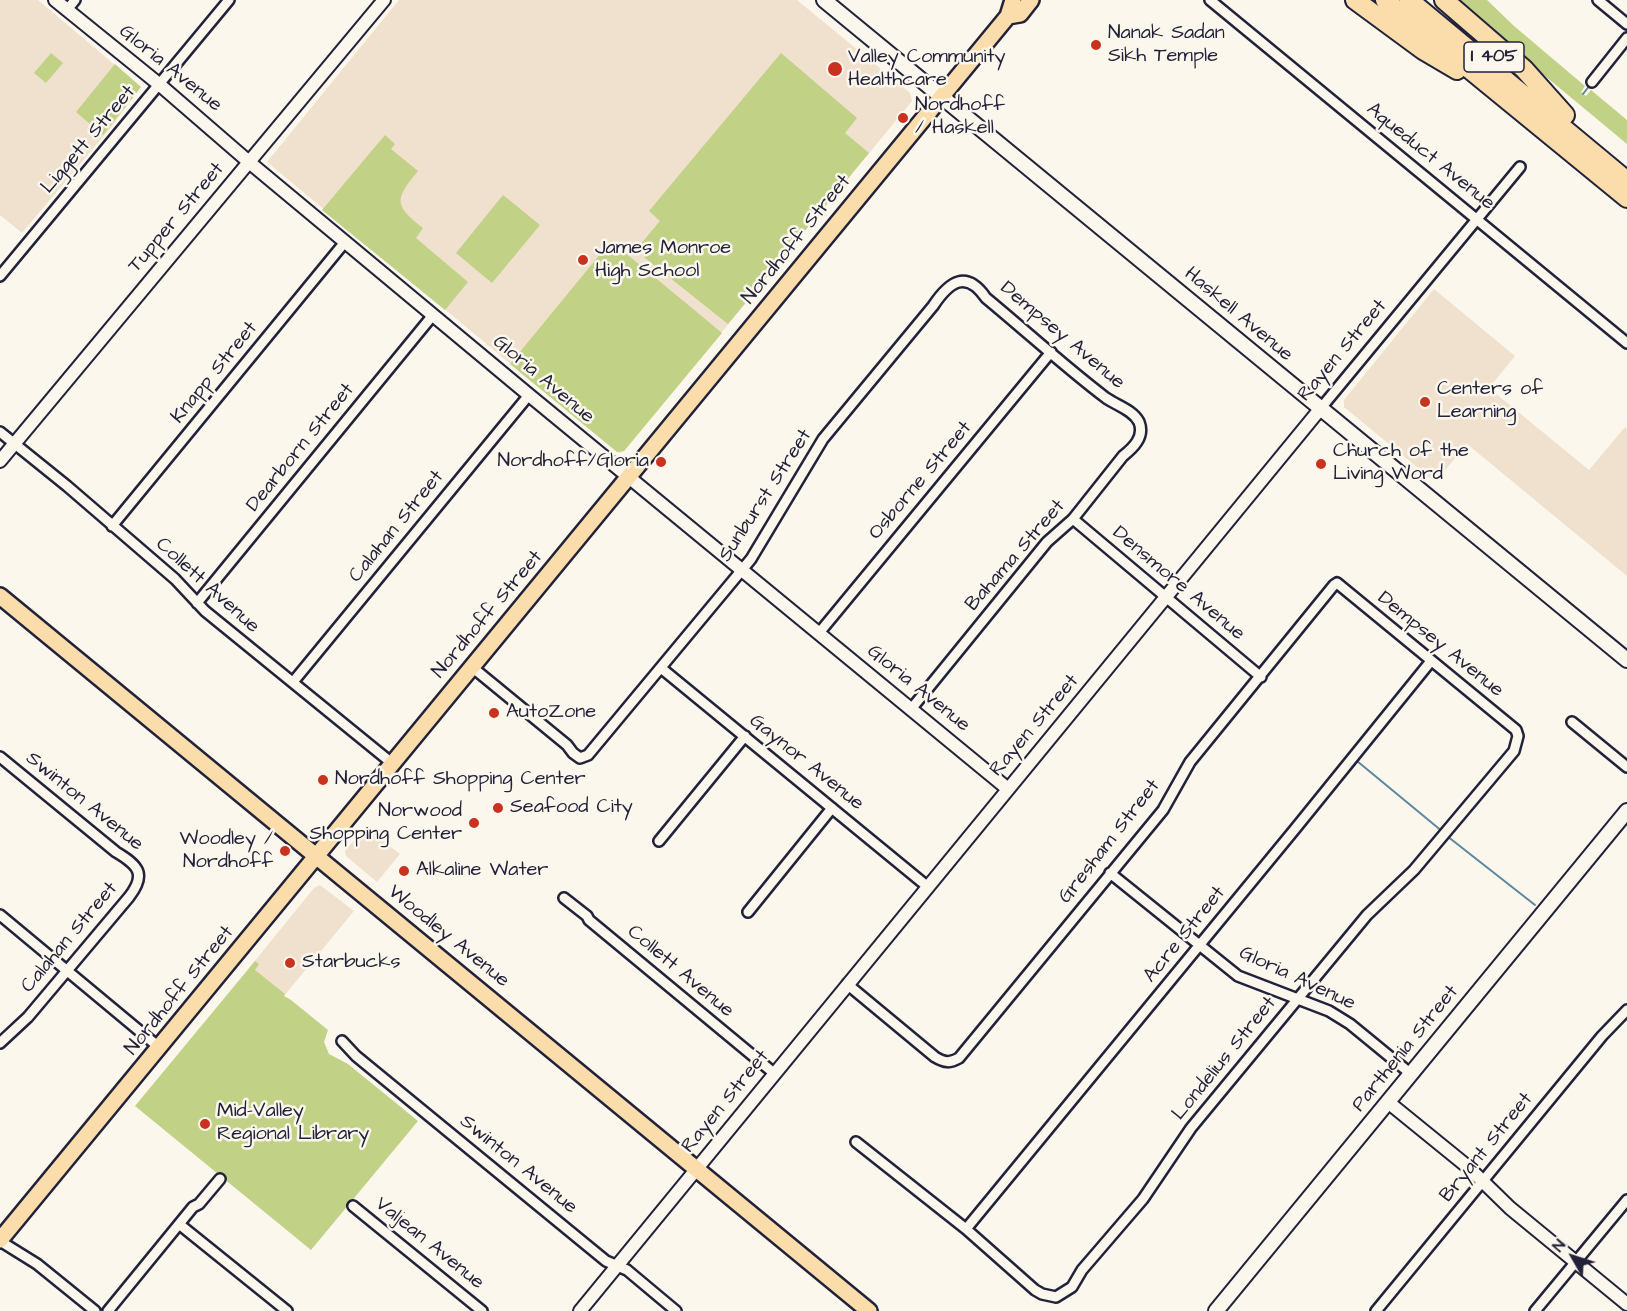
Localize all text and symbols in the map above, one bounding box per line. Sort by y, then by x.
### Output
street label: Gloria Avenue [114,20,226,118]
place label: Nanak Sadan Sikh Temple [1108,22,1225,69]
marker: Nanak Sadan Sikh Temple [1089,38,1103,52]
road number: I 405 [1464,42,1524,72]
place label: Valley Community Healthcare [848,46,1006,93]
marker: Valley Community Healthcare [826,60,844,78]
street label: Liggett Street [37,81,141,199]
place label: Nordhoff / Haskell [915,94,1005,141]
street label: Aqueduct Avenue [1361,98,1499,216]
marker: Nordhoff / Haskell [896,111,910,125]
street label: Tupper Street [124,158,230,278]
street label: Nordhoff Street [737,170,857,310]
place label: James Monroe High School [595,237,731,284]
marker: James Monroe High School [576,253,590,267]
street label: Haskell Avenue [1179,263,1297,367]
street label: Dempsey Avenue [995,277,1129,395]
street label: Rayen Street [1293,295,1393,407]
street label: Knapp Street [167,317,263,429]
street label: Gloria Avenue [487,330,599,430]
place label: Centers of Learning [1437,378,1543,425]
street label: Dearborn Street [242,379,360,517]
marker: Centers of Learning [1418,395,1432,409]
street label: Osborne Street [864,417,978,545]
street label: Sunburst Street [714,425,818,567]
place label: Church of the Living Word [1333,440,1469,487]
place label: Nordhoff/Gloria [497,450,649,474]
marker: Nordhoff/Gloria [654,455,668,469]
marker: Church of the Living Word [1314,457,1328,471]
street label: Calahan Street [344,466,450,588]
street label: Bahama Street [961,495,1071,617]
street label: Densmore Avenue [1107,522,1249,646]
street label: Collett Avenue [150,533,264,639]
street label: Nordhoff Street [427,546,549,684]
street label: Dempsey Avenue [1372,587,1508,703]
street label: Gloria Avenue [862,640,974,738]
street label: Rayen Street [985,670,1085,782]
place label: AutoZone [506,701,596,725]
marker: AutoZone [487,706,501,720]
street label: Gaynor Avenue [744,710,868,816]
street label: Swinton Avenue [20,747,148,857]
place label: Nordhoff Shopping Center [335,768,586,792]
marker: Nordhoff Shopping Center [316,773,330,787]
street label: Gresham Street [1054,775,1166,909]
place label: Seafood City [510,796,633,820]
place label: Norwood Shopping Center [309,800,462,847]
marker: Seafood City [491,801,505,815]
marker: Norwood Shopping Center [467,816,481,830]
place label: Woodley / Nordhoff [179,828,273,875]
marker: Woodley / Nordhoff [278,844,292,858]
place label: Alkaline Water [416,859,548,883]
marker: Alkaline Water [397,864,411,878]
street label: Calahan Street [17,878,123,998]
street label: Woodley Avenue [382,881,514,993]
street label: Acre Street [1139,882,1231,988]
street label: Collett Avenue [622,920,738,1024]
street label: Nordhoff Street [120,921,240,1061]
street label: Gloria Avenue [1235,942,1359,1016]
place label: Starbucks [302,951,401,975]
marker: Starbucks [283,956,297,970]
street label: Parthenia Street [1348,981,1464,1117]
street label: Londelius Street [1168,992,1282,1126]
street label: Rayen Street [677,1046,775,1158]
street label: Bryant Street [1435,1088,1539,1208]
place label: Mid-Valley Regional Library [217,1100,369,1147]
street label: Swinton Avenue [454,1110,582,1220]
marker: Mid-Valley Regional Library [198,1117,212,1131]
street label: Valjean Avenue [370,1193,488,1295]
north arrow [1543,1227,1603,1287]
text: N [1547,1235,1571,1256]

